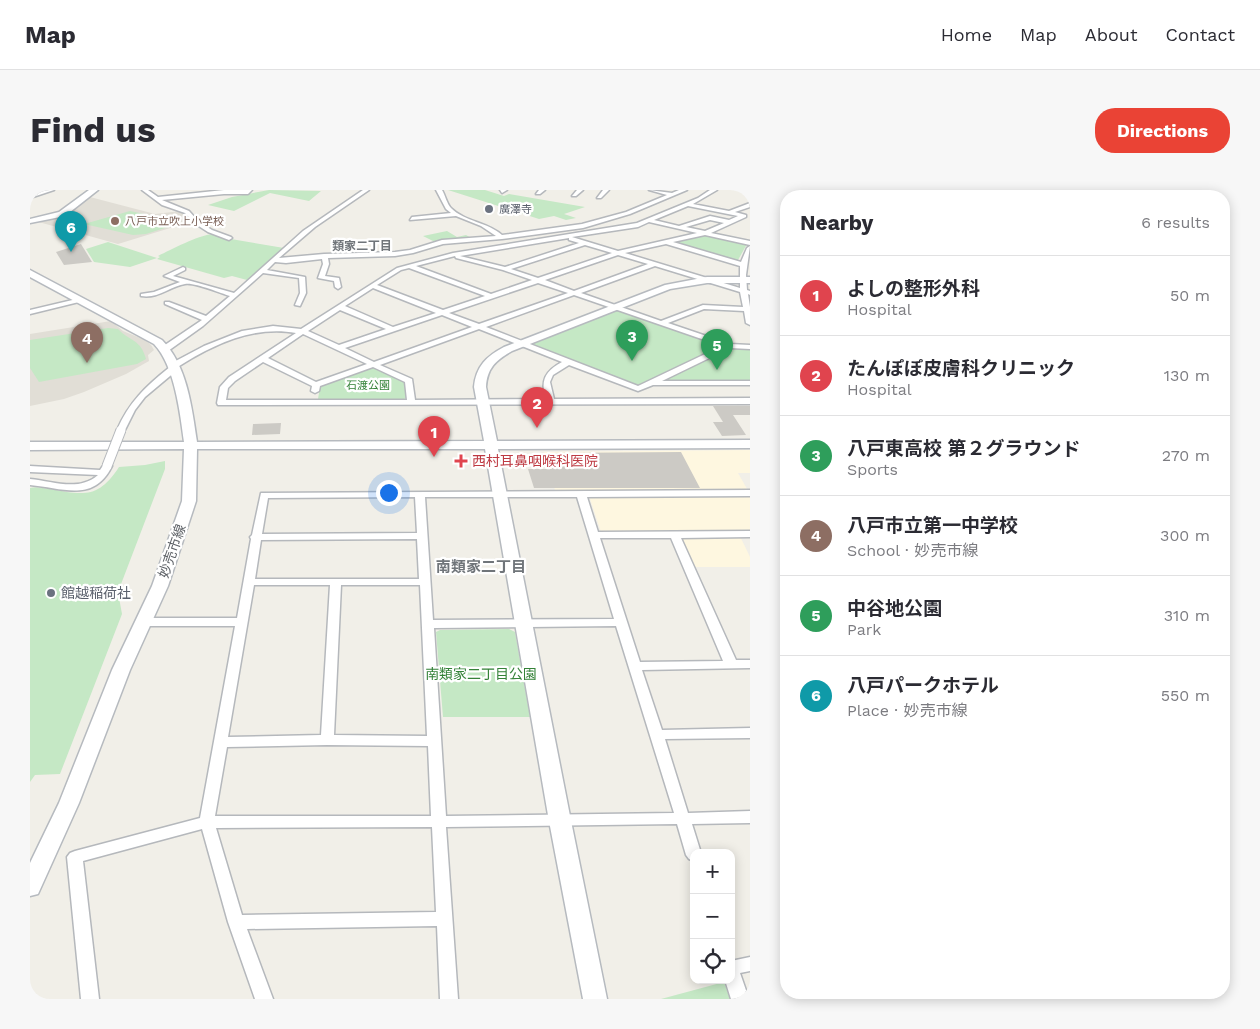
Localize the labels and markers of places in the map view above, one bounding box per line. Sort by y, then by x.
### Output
marker: 廣澤寺 [483,203,495,215]
place label: 廣澤寺 [499,203,532,216]
pin: 6 [55,211,87,252]
marker: 八戸市立吹上小学校 [109,215,121,227]
place label: 八戸市立吹上小学校 [125,215,224,228]
pin: 3 [616,320,648,361]
pin: 4 [71,322,103,363]
pin: 5 [701,329,733,370]
pin: 2 [521,387,553,428]
pin: 1 [418,416,450,457]
place label: 西村耳鼻咽喉科医院 [472,453,598,469]
marker: 西村耳鼻咽喉科医院 [454,454,468,468]
place label: 館越稲荷社 [61,585,131,601]
marker: 館越稲荷社 [45,587,57,599]

